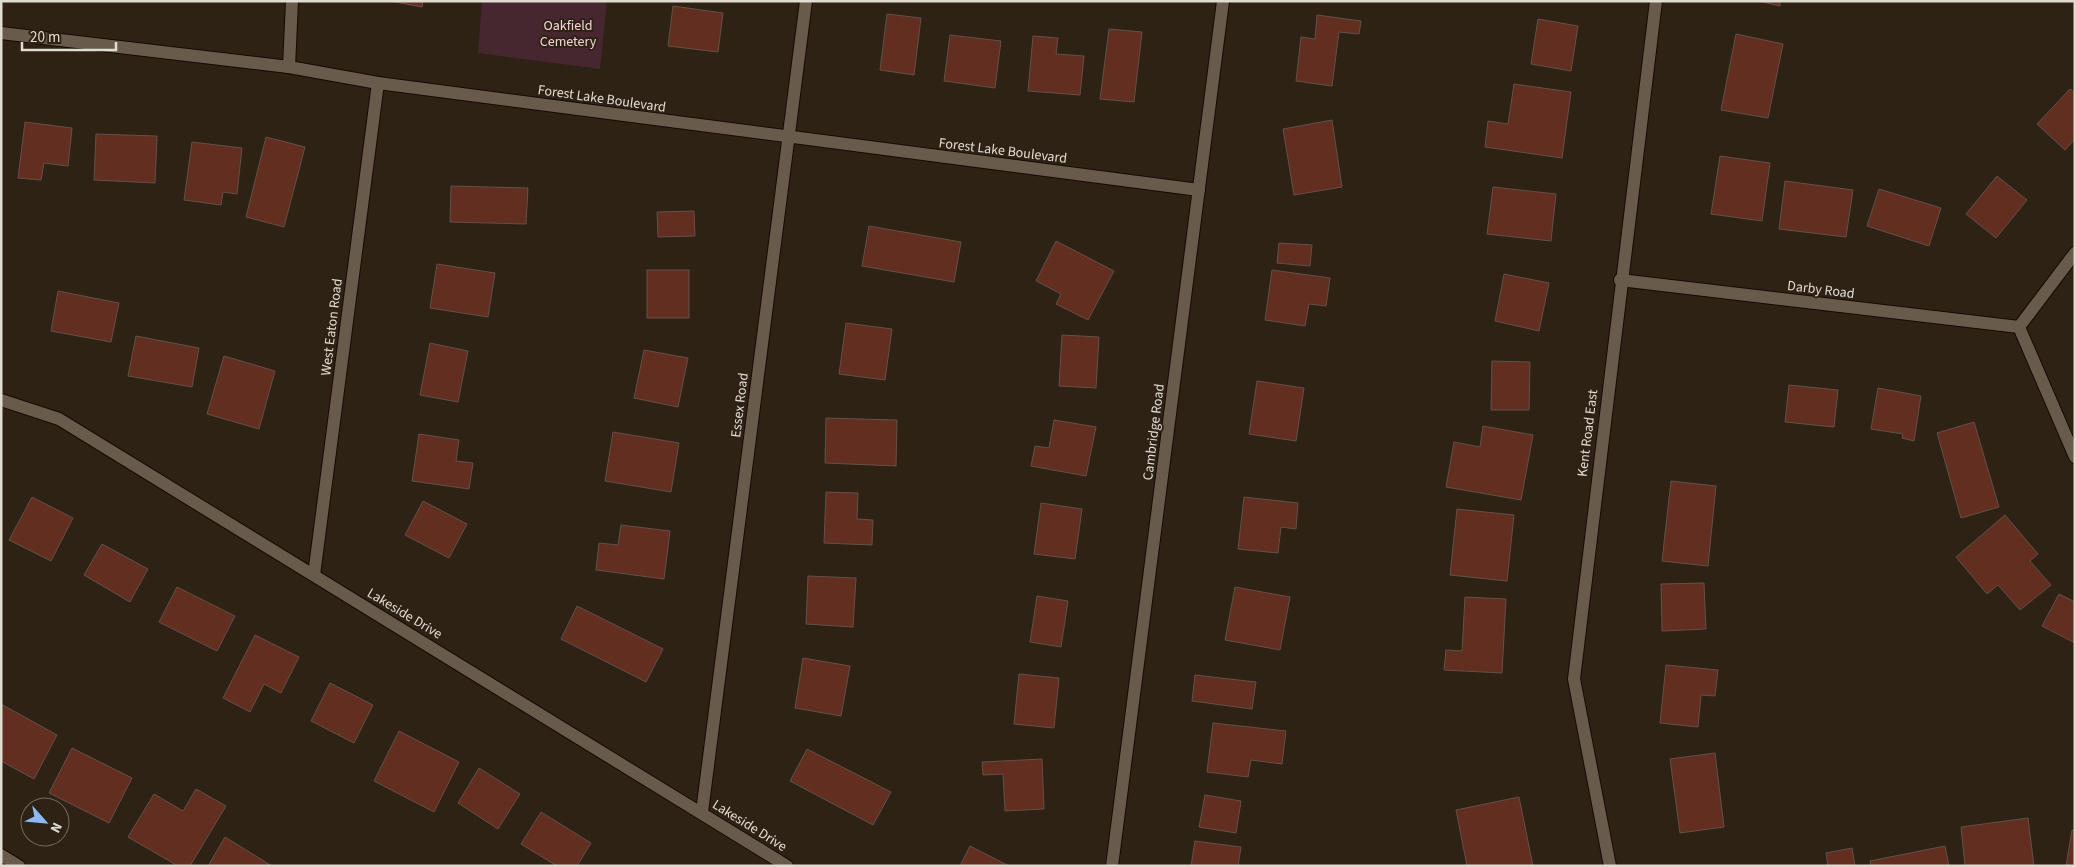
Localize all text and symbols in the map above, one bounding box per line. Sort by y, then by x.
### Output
park label: Oakfield Cemetery [540,16,597,52]
scale bar [22,20,116,52]
text: 20 m [30,27,60,48]
street label: Forest Lake Boulevard [536,80,667,118]
street label: Forest Lake Boulevard [938,133,1068,169]
street label: Darby Road [1786,276,1856,304]
street label: West Eaton Road [316,277,348,377]
street label: Essex Road [726,372,754,439]
street label: Cambridge Road [1138,383,1170,482]
street label: Kent Road East [1573,388,1603,478]
street label: Lakeside Drive [363,583,446,644]
street label: Lakeside Drive [708,795,791,857]
north arrow [20,797,70,847]
text: N [45,819,67,836]

